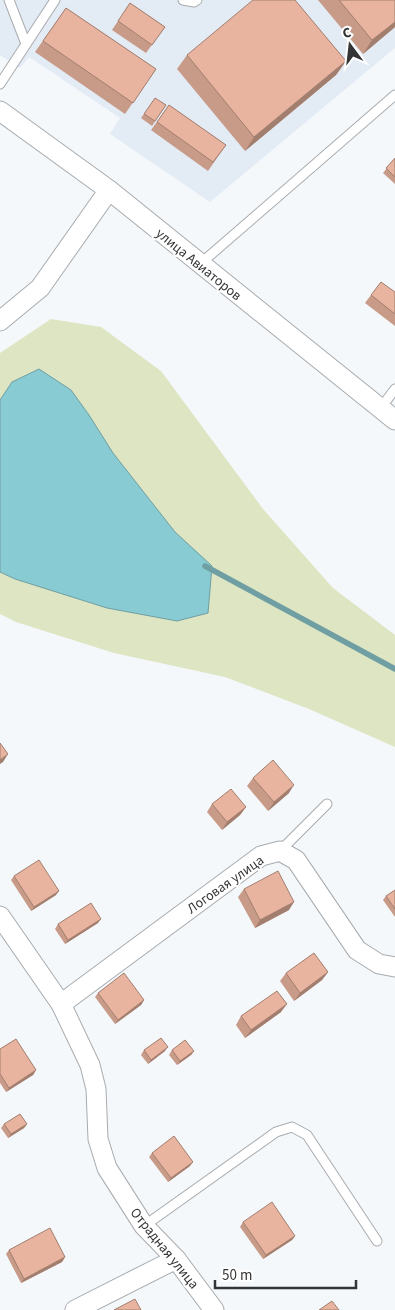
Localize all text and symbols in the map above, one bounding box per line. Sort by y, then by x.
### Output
north arrow [325,20,375,70]
text: С [340,23,353,44]
street label: улица Авиаторов [151,224,246,306]
street label: Логовая улица [183,851,268,919]
street label: Отрадная улица [125,1204,203,1294]
scale bar [215,1258,356,1290]
text: 50 m [222,1265,252,1286]

